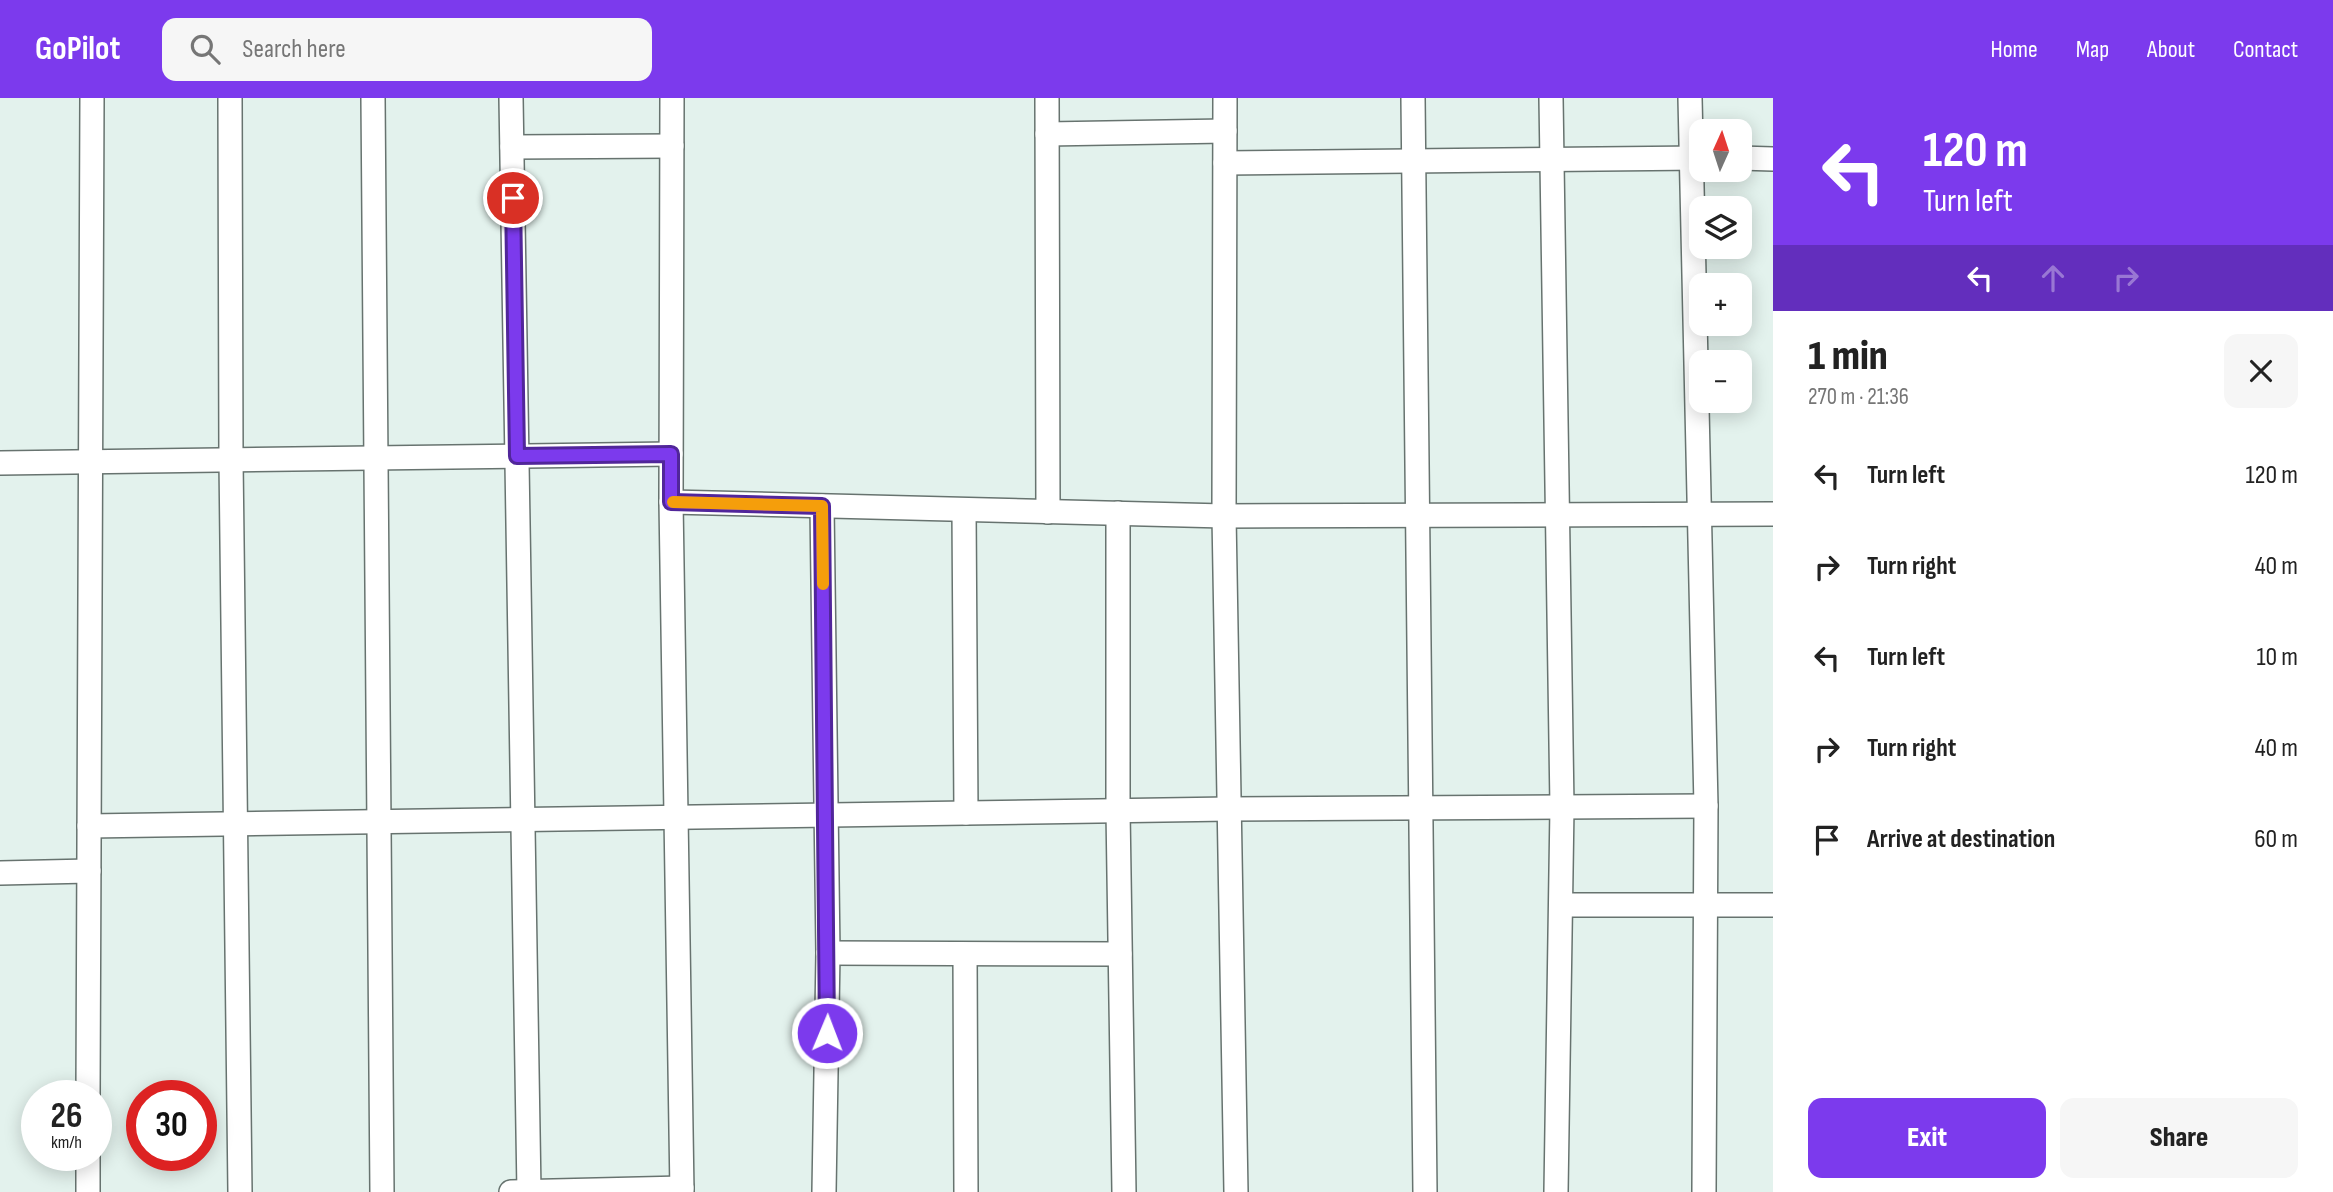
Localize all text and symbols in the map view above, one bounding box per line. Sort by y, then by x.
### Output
search box [162,18,652,81]
text: GoPilot [35,29,120,69]
icon: search [186,30,224,68]
text: Search here [242,34,346,65]
text: Home [1990,35,2038,64]
text: Map [2076,35,2109,64]
text: About [2147,35,2195,64]
text: Contact [2233,35,2298,64]
north arrow [1689,119,1752,182]
map controls [1689,119,1752,413]
text: 120 m [1923,122,2028,181]
icon: left [1808,126,1899,217]
pin [483,168,543,228]
icon: arrive [494,179,532,217]
text: Turn left [1923,182,2013,221]
button: layers [1689,196,1752,259]
icon: left [1961,259,1999,297]
icon: ahead [2034,259,2072,297]
icon: right [2107,259,2145,297]
button: + [1689,273,1752,336]
text: 1 min [1808,331,1888,382]
button: close [2224,334,2298,408]
button: − [1689,350,1752,413]
text: 270 m · 21:36 [1808,383,1909,411]
icon: left [1808,457,1846,495]
text: Turn left [1867,460,1945,491]
text: 120 m [2245,460,2298,491]
icon: right [1808,548,1846,586]
text: Turn right [1867,551,1956,582]
text: 40 m [2255,551,2298,582]
icon: left [1808,639,1846,677]
text: Turn left [1867,642,1945,673]
text: 10 m [2256,642,2298,673]
icon: right [1808,730,1846,768]
text: Turn right [1867,733,1956,764]
text: 40 m [2255,733,2298,764]
icon: arrive [1808,821,1846,859]
text: Arrive at destination [1867,824,2055,855]
text: 60 m [2254,824,2298,855]
position arrow [790,996,864,1070]
speed limit sign: 30 [126,1080,217,1171]
text: 26 [51,1095,82,1138]
button: Exit [1808,1098,2046,1178]
button: Share [2060,1098,2298,1178]
text: km/h [51,1132,82,1153]

